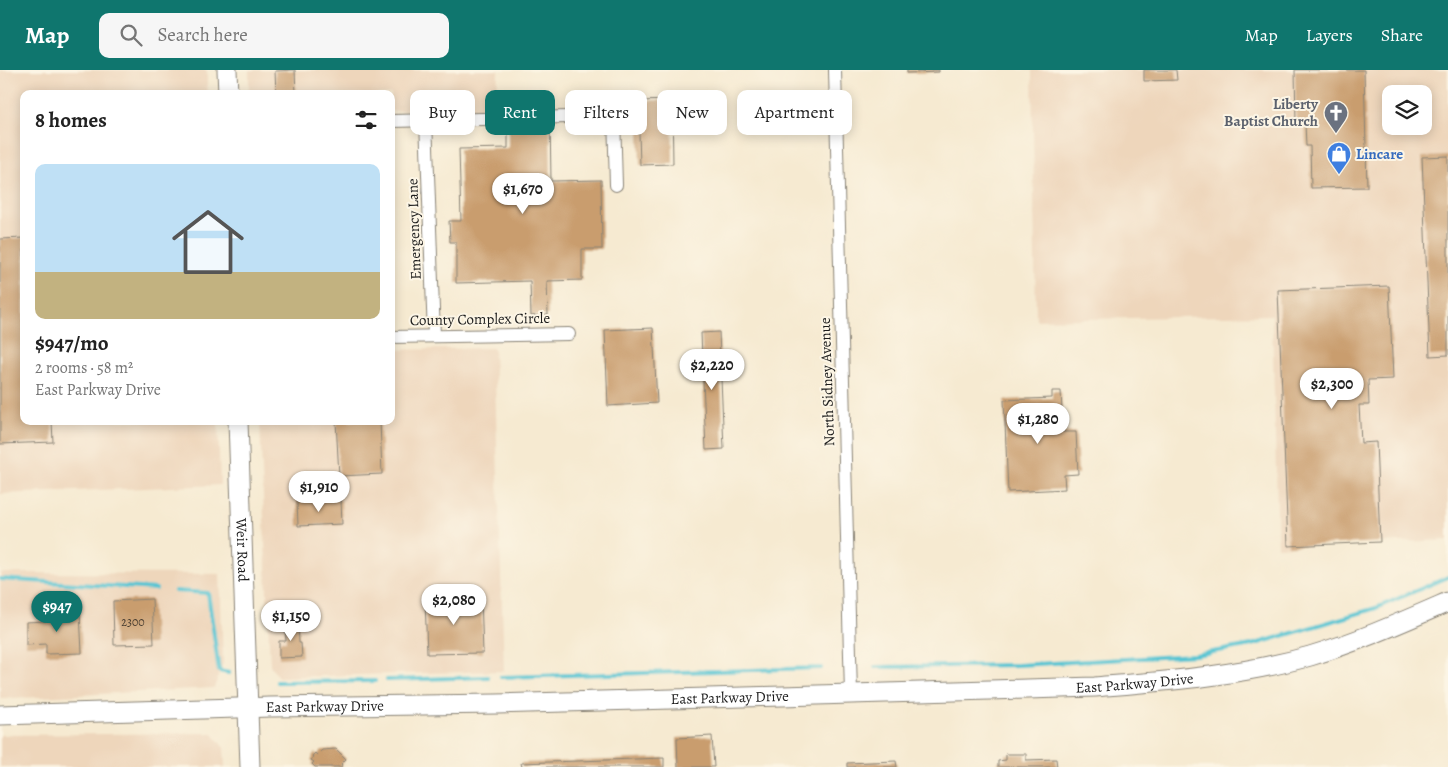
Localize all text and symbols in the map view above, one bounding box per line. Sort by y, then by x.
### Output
search box [99,13,449,58]
text: Map [25,19,69,51]
icon: search [117,21,145,49]
text: Search here [157,22,248,48]
text: Map [1245,23,1278,47]
text: Layers [1306,23,1353,47]
text: Share [1381,23,1423,47]
map controls [1382,85,1432,135]
button: layers [1382,85,1432,135]
chip: Buy [410,90,475,135]
chip: Rent [485,90,555,135]
chip: Filters [565,90,647,135]
chip: New [657,90,727,135]
chip: Apartment [737,90,852,135]
place label: Liberty Baptist Church [1224,94,1319,131]
church icon: Liberty Baptist Church [1323,100,1349,134]
text: 8 homes [35,106,107,134]
icon: filters [352,106,380,134]
shop icon: Lincare [1326,141,1352,175]
place label: Lincare [1356,144,1403,164]
pin: $1,670 [482,172,564,215]
street label: Emergency Lane [402,178,426,280]
text: $1,670 [503,178,543,200]
icon: home [163,197,253,287]
street label: County Complex Circle [410,308,551,330]
street label: North Sidney Avenue [815,317,839,447]
text: $947/mo [35,329,109,357]
pin: $2,220 [671,348,753,391]
text: $2,220 [691,354,734,376]
text: 2 rooms · 58 m² [35,357,133,379]
pin: $2,300 [1291,368,1373,410]
text: $2,300 [1311,373,1353,395]
text: East Parkway Drive [35,379,161,401]
pin: $1,280 [997,402,1079,445]
text: $1,280 [1018,408,1058,430]
pin: $1,910 [278,470,360,513]
text: $1,910 [300,476,338,498]
street label: Weir Road [231,517,254,583]
pin: $2,080 [413,584,495,626]
text: $2,080 [432,589,476,611]
pin: $947 [27,590,87,633]
text: $947 [42,596,72,618]
pin: $1,150 [250,600,332,642]
text: $1,150 [272,605,310,627]
house number: 2300 [121,614,145,630]
street label: East Parkway Drive [1075,668,1195,698]
street label: East Parkway Drive [670,686,789,709]
street label: East Parkway Drive [266,695,384,717]

